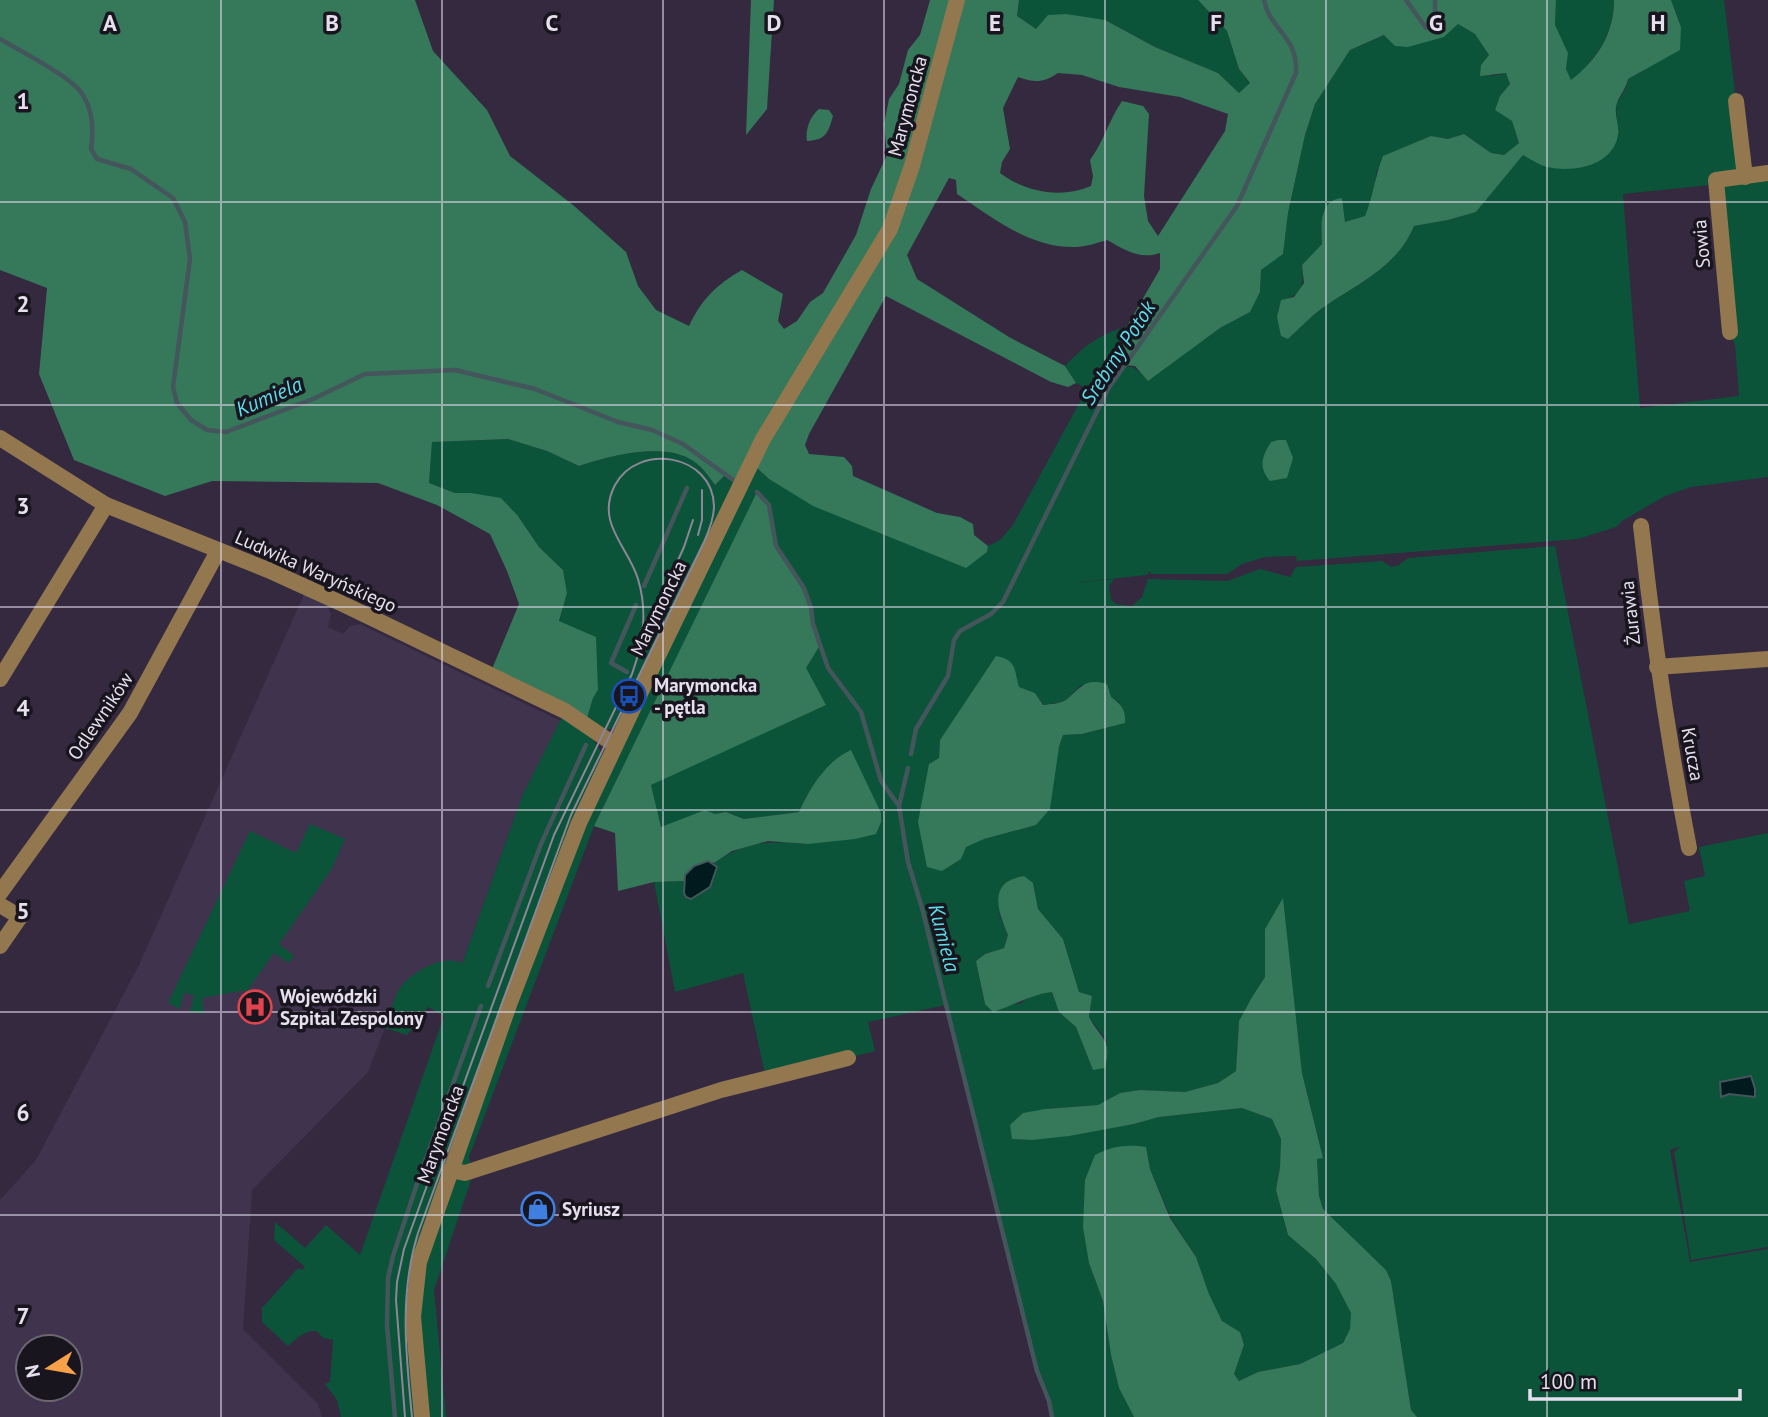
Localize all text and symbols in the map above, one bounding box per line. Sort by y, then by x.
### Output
text: A [103,8,117,37]
text: B [325,8,339,37]
text: C [546,8,559,37]
text: D [767,8,781,37]
text: E [989,8,1001,37]
text: F [1210,8,1222,37]
text: G [1429,8,1443,37]
text: H [1651,8,1665,37]
street label: Marymoncka [882,53,932,159]
text: 1 [16,86,30,115]
street label: Sowia [1687,219,1715,269]
text: 2 [16,289,30,318]
water label: Srebrny Potok [1074,294,1162,410]
water label: Kumiela [232,370,307,423]
text: 3 [16,491,30,520]
street label: Ludwika Waryńskiego [231,525,401,617]
street label: Marymoncka [625,557,691,659]
street label: Żurawia [1615,580,1645,646]
street label: Odlewników [62,668,138,764]
place label: Marymoncka - pętla [654,673,757,719]
bus stop icon: Marymoncka - pętla [610,677,648,715]
text: 4 [16,693,30,722]
street label: Krucza [1676,725,1710,783]
text: 5 [16,896,30,925]
water label: Kumiela [922,901,967,976]
place label: Wojewódzki Szpital Zespolony [280,984,424,1030]
hospital icon: Wojewódzki Szpital Zespolony [236,988,274,1026]
street label: Marymoncka [411,1082,469,1186]
text: 6 [16,1098,30,1127]
shop icon: Syriusz [519,1190,557,1228]
place label: Syriusz [562,1197,620,1221]
text: 7 [16,1301,30,1330]
north arrow [14,1333,84,1403]
scale bar [1530,1358,1740,1402]
text: N [19,1363,45,1380]
text: 100 m [1540,1368,1597,1395]

